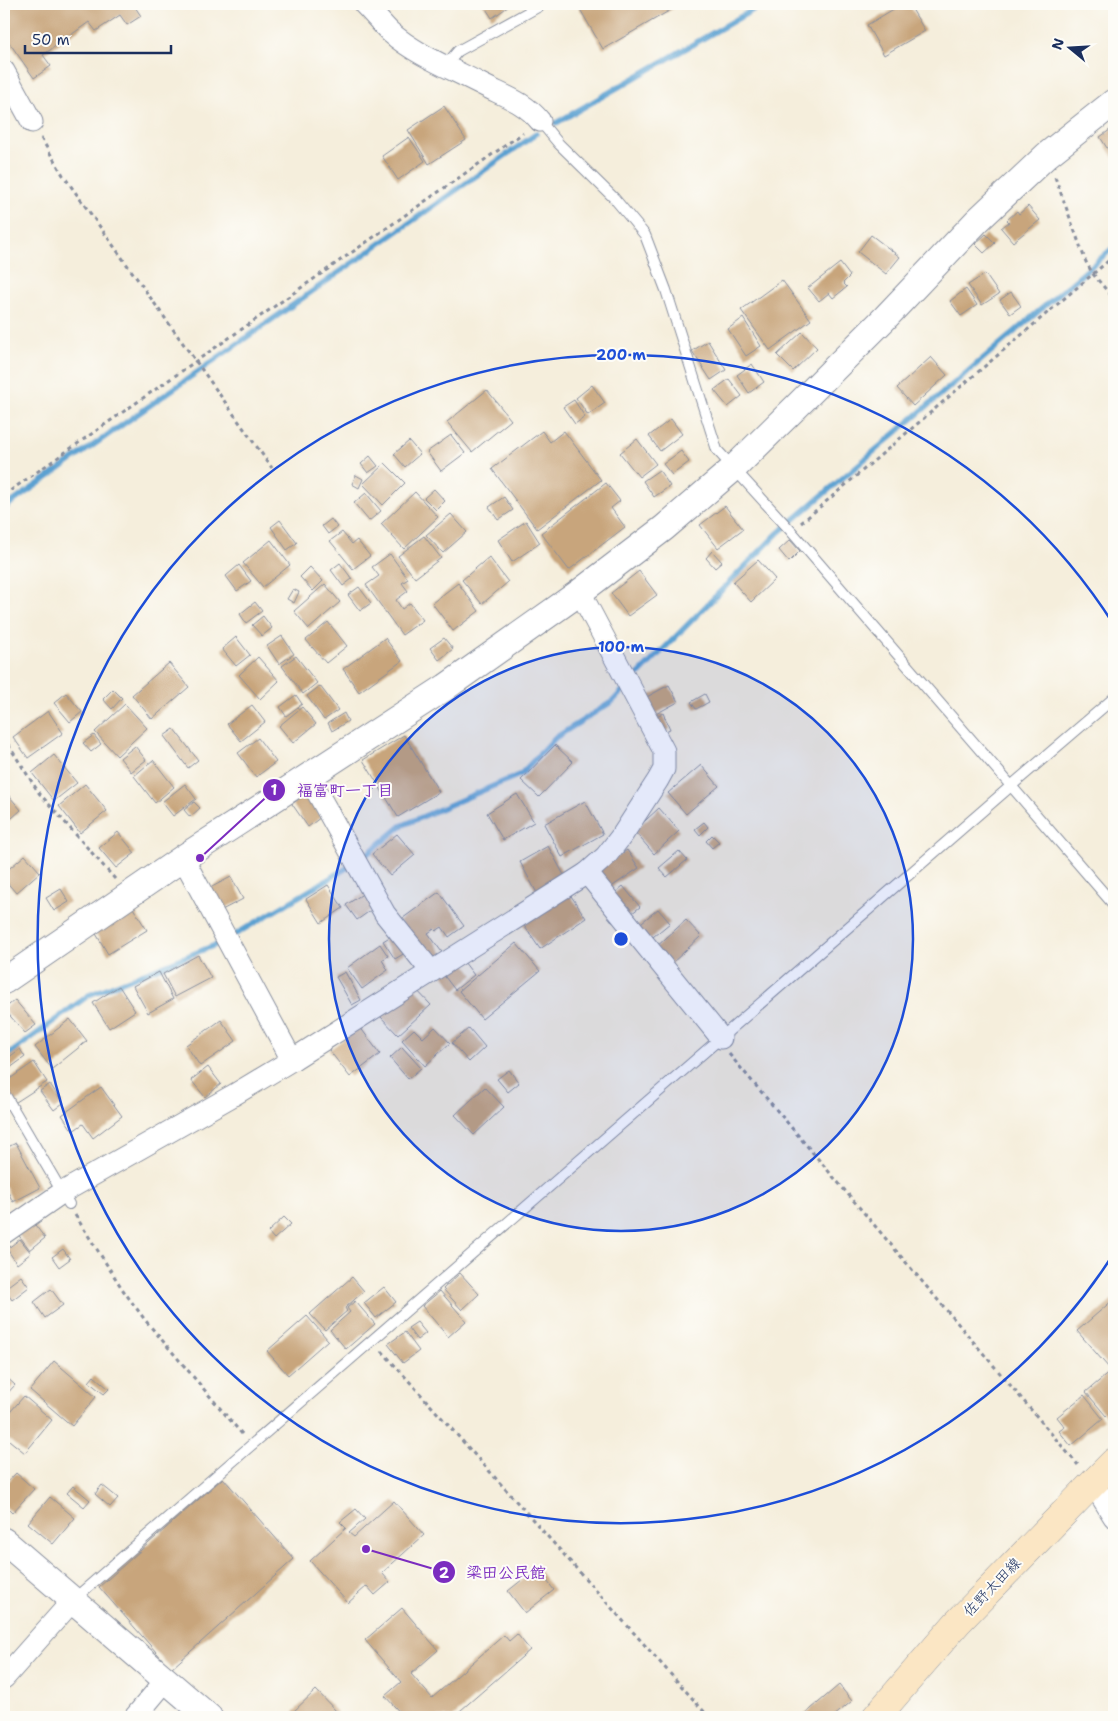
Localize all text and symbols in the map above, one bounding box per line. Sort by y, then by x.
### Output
scale bar [25,22,171,54]
north arrow [1046,22,1096,72]
text: 50 m [32,30,70,50]
text: N [1047,36,1068,52]
text: 200 m [596,345,646,365]
text: 100 m [598,637,644,657]
callout: 福富町一丁目 [262,775,403,806]
text: 1 [271,780,278,800]
text: 福富町一丁目 [297,780,393,801]
centre of rings [612,930,630,948]
street label: 佐野太田線 [959,1553,1025,1621]
callout: 梁田公民館 [431,1557,556,1588]
text: 梁田公民館 [466,1562,546,1583]
text: 2 [439,1563,450,1583]

